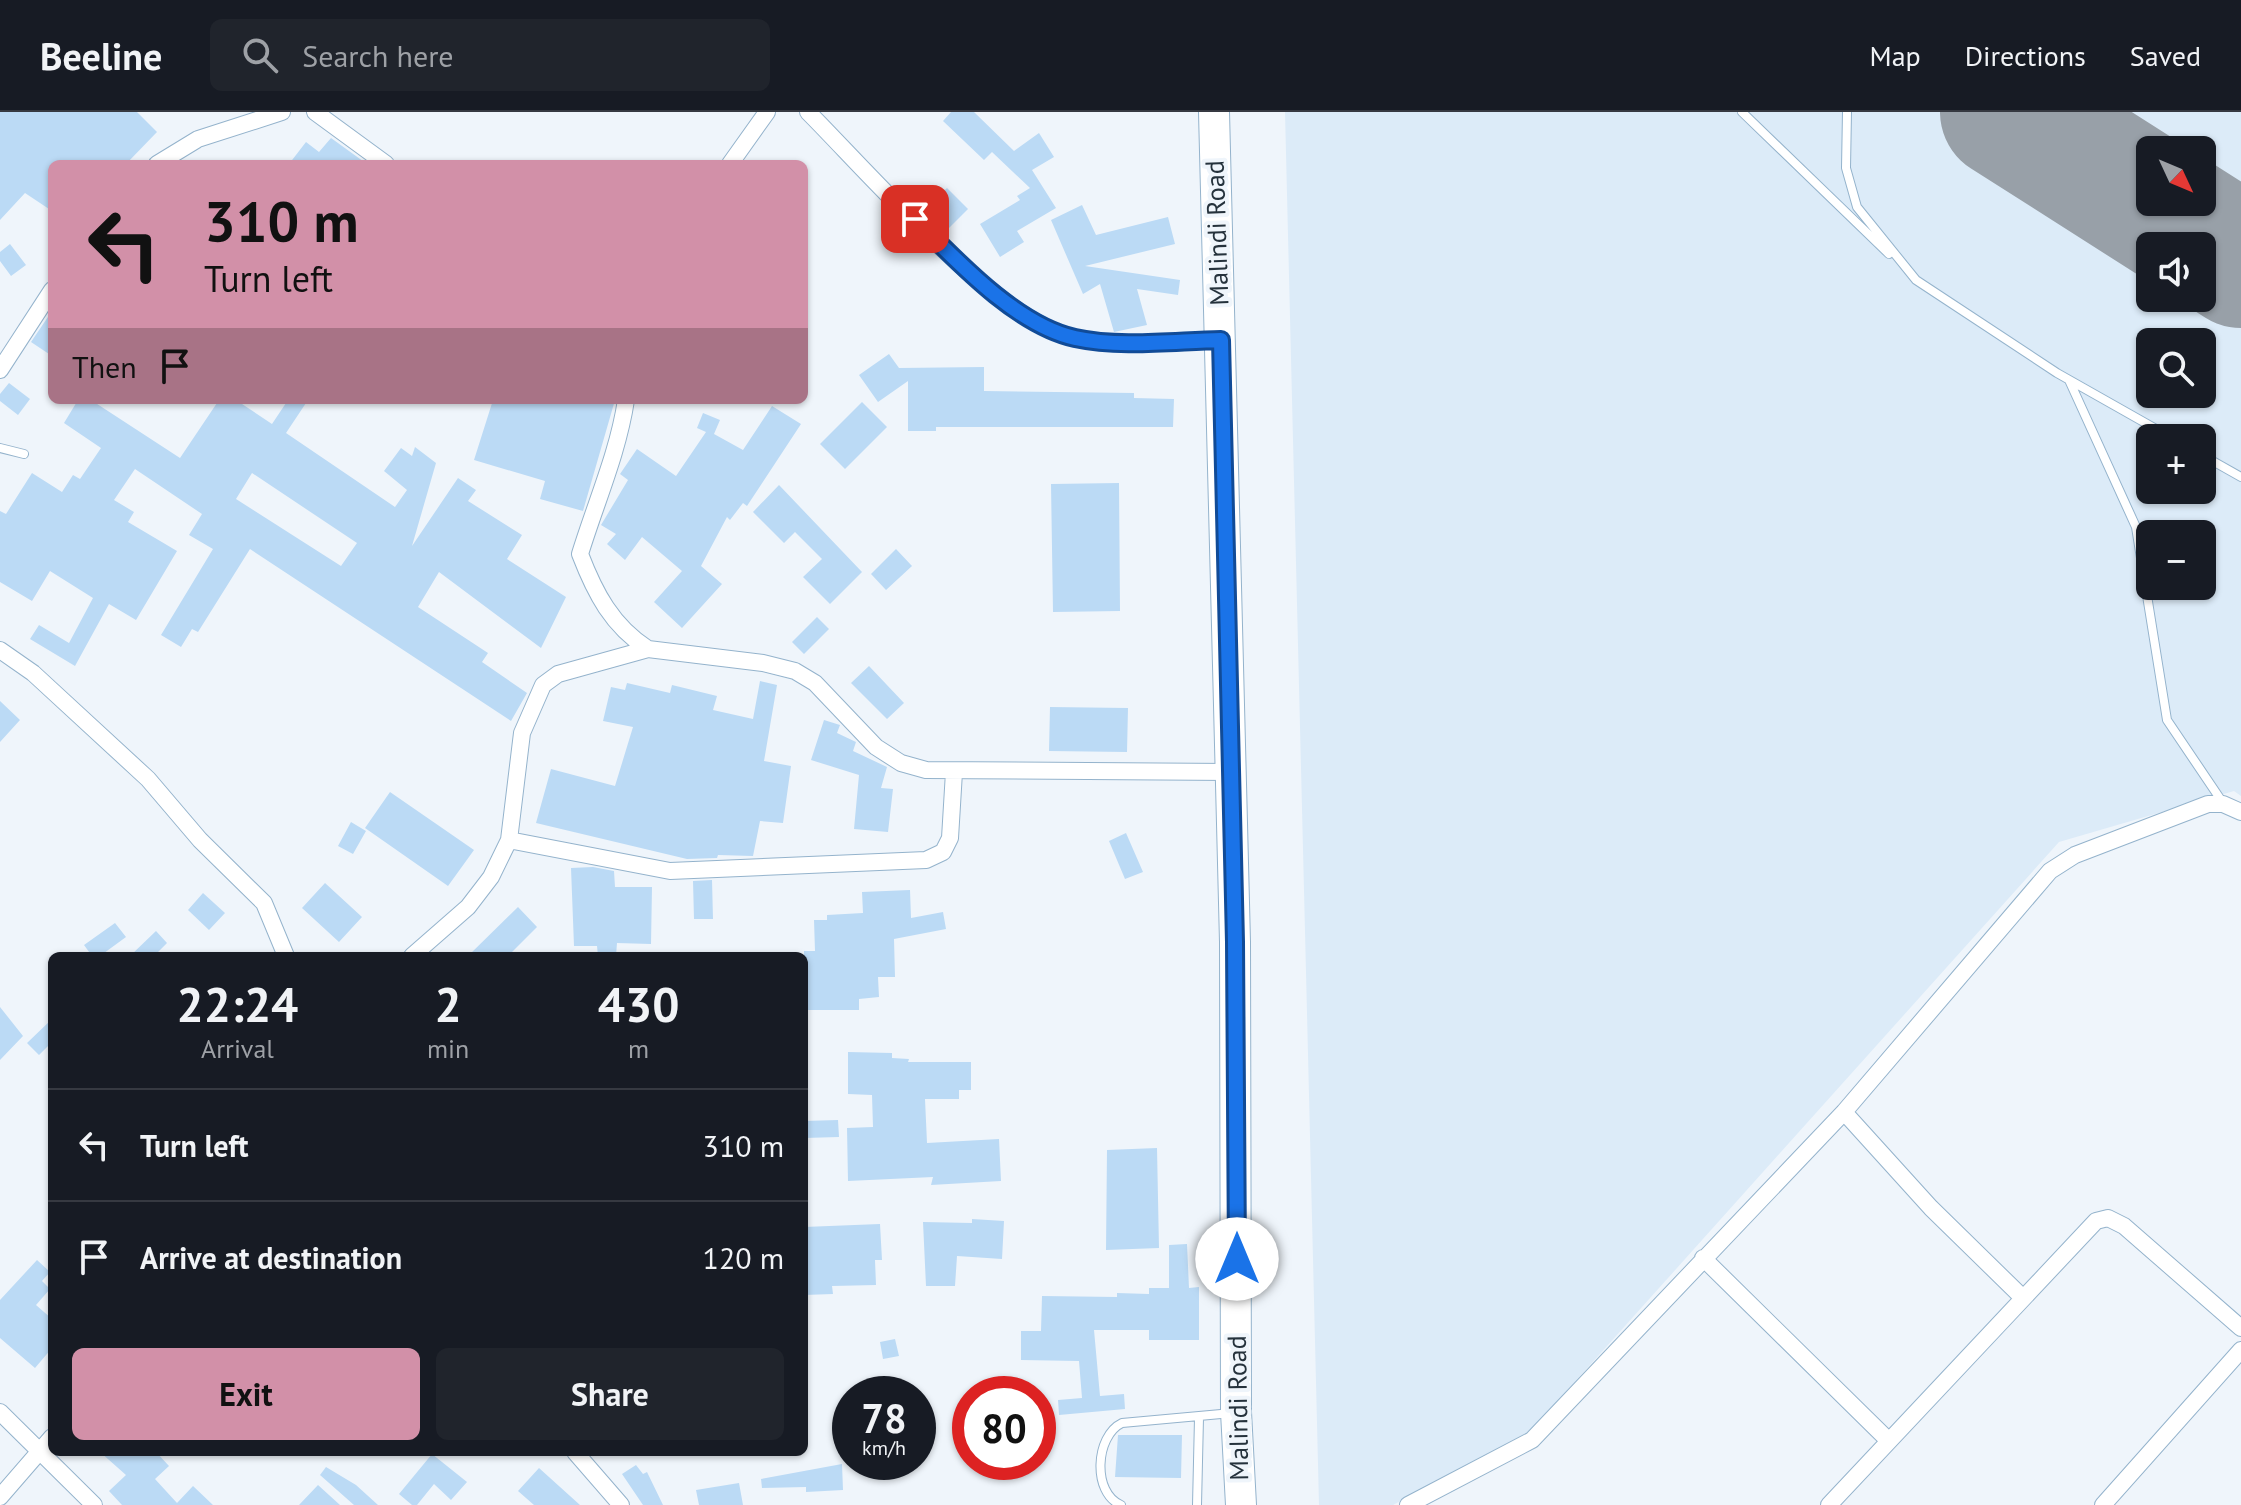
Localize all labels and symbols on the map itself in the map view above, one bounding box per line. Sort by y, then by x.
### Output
north arrow [2136,136,2216,216]
street label: Malindi Road [1197,160,1236,306]
pin [881,185,949,253]
position arrow [1195,1217,1279,1301]
street label: Malindi Road [1220,1335,1255,1481]
speed limit sign: 80 [952,1376,1056,1480]

